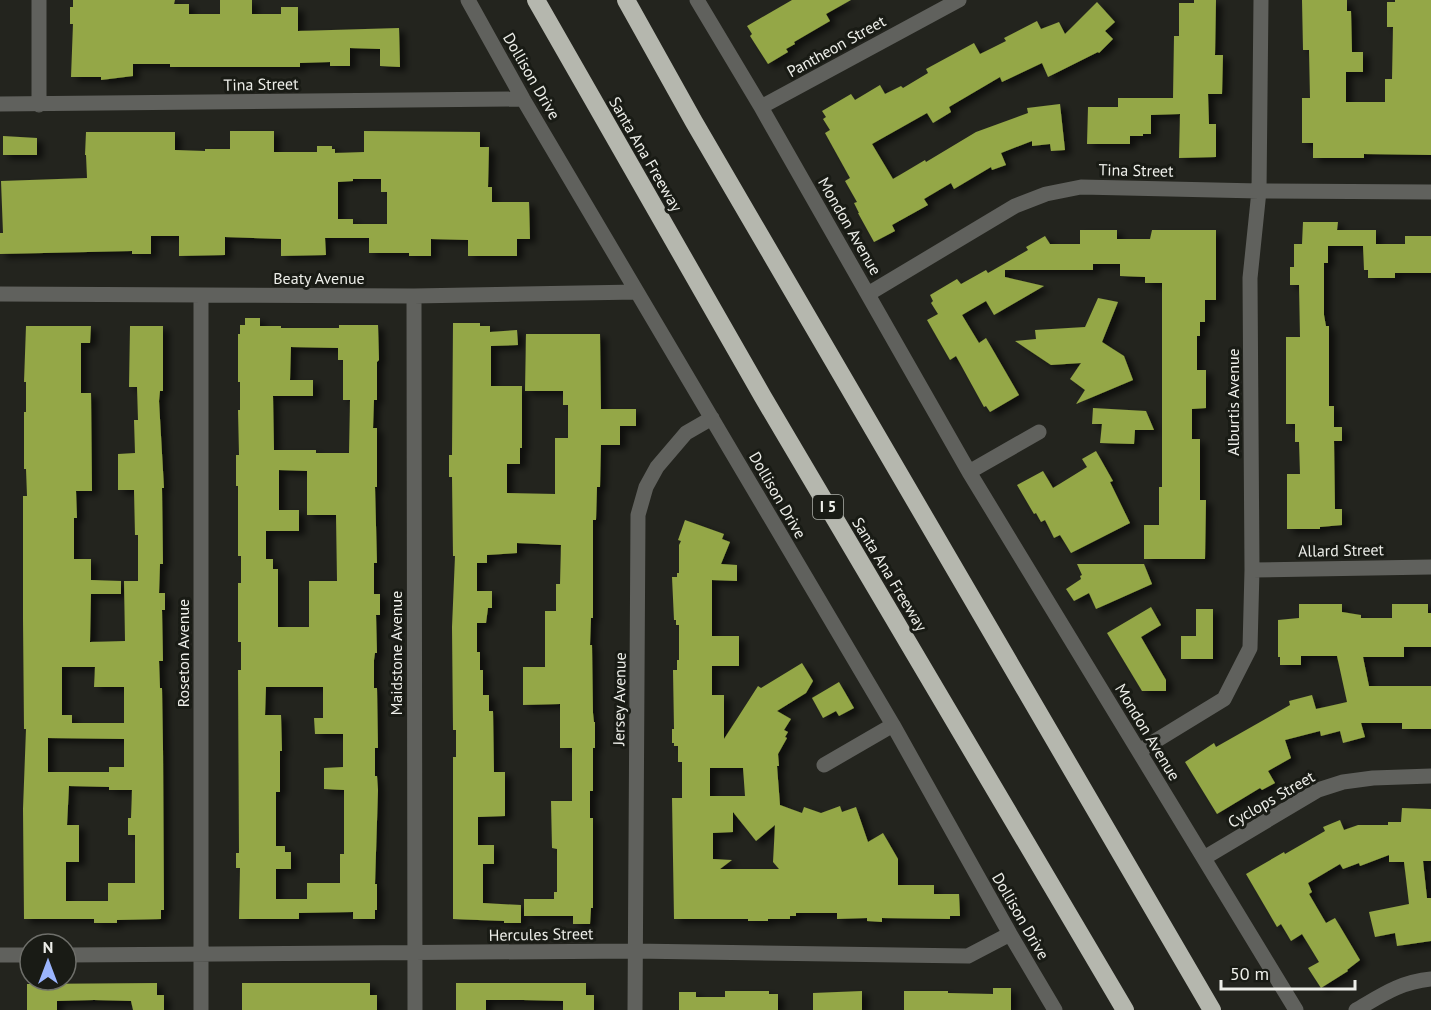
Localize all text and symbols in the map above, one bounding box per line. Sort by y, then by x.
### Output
street label: Pantheon Street [783,10,889,81]
street label: Dollison Drive [499,29,565,123]
street label: Tina Street [223,73,299,95]
street label: Santa Ana Freeway [605,93,687,215]
street label: Tina Street [1098,159,1174,181]
street label: Mondon Avenue [814,174,886,278]
street label: Beaty Avenue [273,268,365,288]
street label: Alburtis Avenue [1223,348,1243,456]
street label: Dollison Drive [745,448,811,542]
road number: I 5 [813,495,843,519]
street label: Santa Ana Freeway [848,513,932,635]
street label: Allard Street [1298,539,1385,561]
street label: Maidstone Avenue [386,591,406,715]
street label: Roseton Avenue [173,599,193,707]
street label: Jersey Avenue [608,652,630,747]
street label: Mondon Avenue [1111,680,1185,784]
street label: Cyclops Street [1224,766,1318,832]
street label: Dollison Drive [988,869,1054,963]
street label: Hercules Street [488,923,594,945]
north arrow [18,932,78,992]
text: N [43,937,53,957]
scale bar [1221,953,1354,991]
text: 50 m [1230,962,1269,985]

